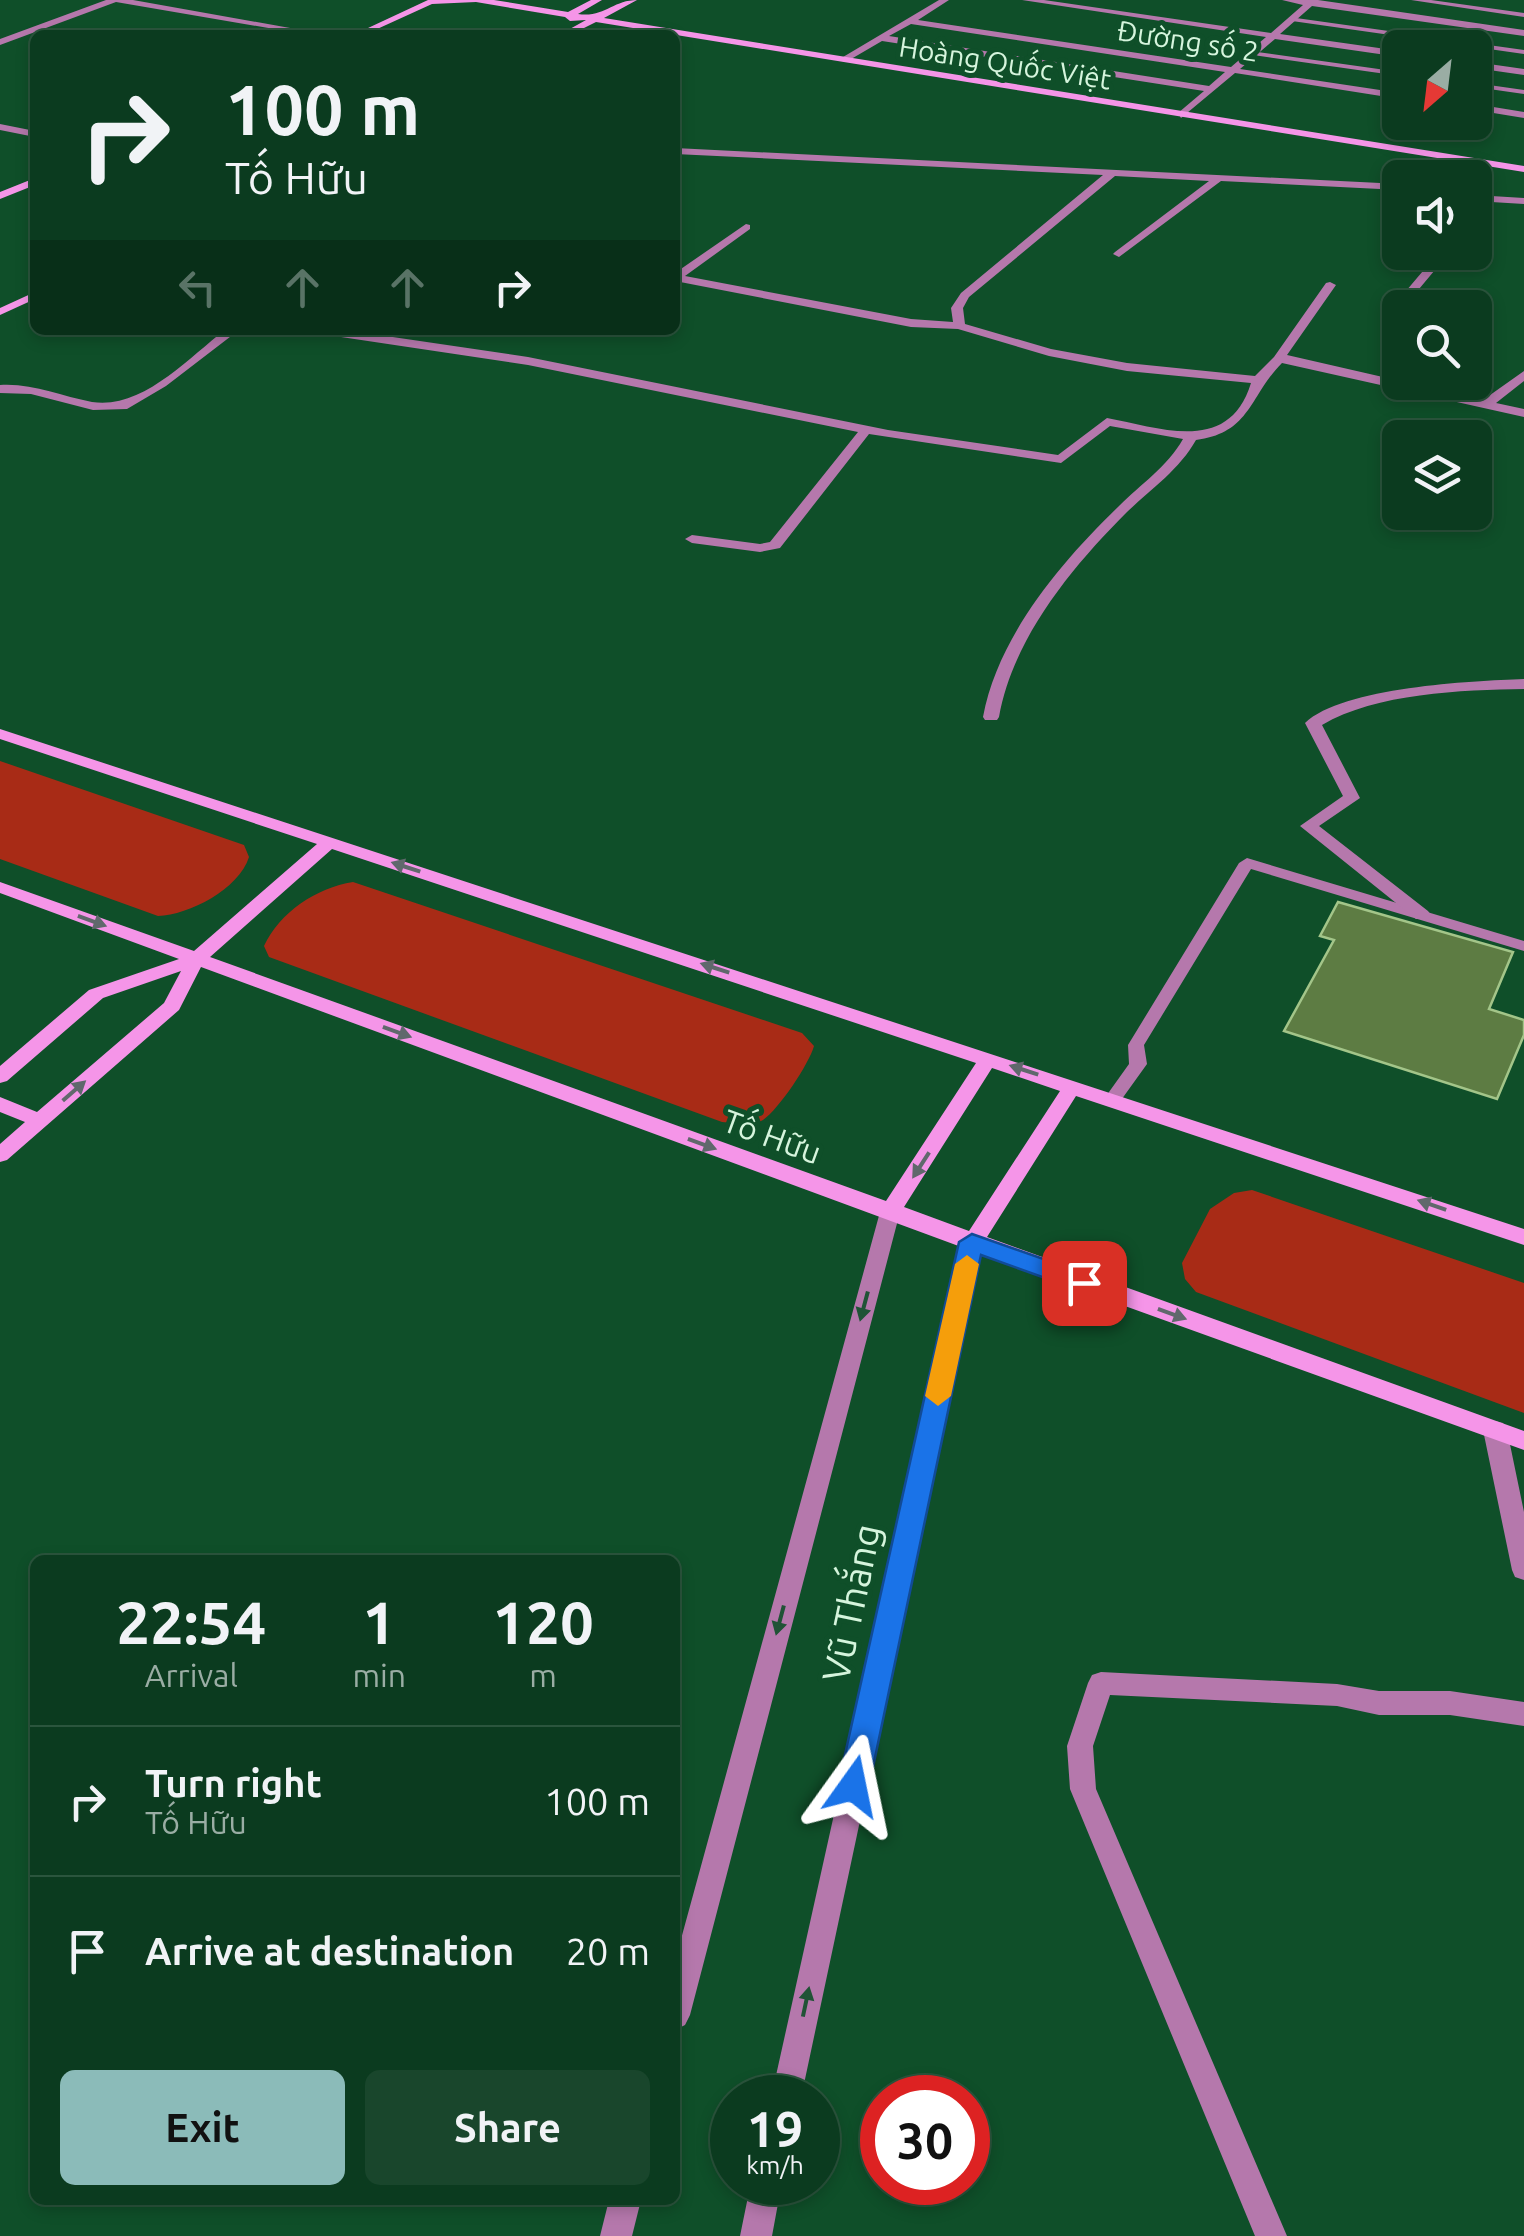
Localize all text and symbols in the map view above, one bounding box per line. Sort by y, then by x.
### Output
street label: Đường số 2 [1115,11,1261,67]
street label: Hoàng Quốc Việt [897,28,1114,95]
north arrow [1382,30,1492,140]
map controls [1382,30,1492,530]
icon: right [60,70,190,200]
text: 100 m [225,70,420,148]
text: Tố Hữu [225,152,368,203]
button: sound [1382,160,1492,270]
icon: left [170,260,225,315]
icon: ahead [275,260,330,315]
icon: ahead [380,260,435,315]
icon: right [485,260,540,315]
button: search [1382,290,1492,400]
button: layers [1382,420,1492,530]
one-way arrow [391,858,421,873]
one-way arrow [77,914,107,929]
one-way arrow [700,960,730,975]
one-way arrow [382,1025,412,1040]
one-way arrow [1008,1061,1038,1076]
one-way arrow [61,1081,86,1103]
street label: Tố Hữu [718,1099,827,1170]
one-way arrow [688,1137,718,1152]
one-way arrow [912,1151,930,1178]
one-way arrow [1416,1197,1446,1212]
pin [1042,1241,1127,1326]
icon: arrive [1057,1256,1112,1311]
one-way arrow [856,1291,872,1322]
one-way arrow [1158,1307,1188,1322]
street label: Vũ Thắng [810,1519,888,1685]
text: 22:54 [116,1588,266,1655]
text: 1 [362,1588,396,1655]
text: 120 [492,1588,594,1655]
one-way arrow [772,1605,788,1636]
text: Arrival [145,1657,238,1693]
text: min [352,1657,406,1693]
text: m [529,1657,557,1693]
position arrow [801,1734,905,1838]
text: Turn right [145,1762,322,1804]
icon: right [60,1774,115,1829]
text: 100 m [544,1780,650,1822]
text: Tố Hữu [145,1804,247,1840]
icon: arrive [60,1924,115,1979]
text: Arrive at destination [145,1930,514,1972]
text: 20 m [566,1930,650,1972]
one-way arrow [799,1986,815,2017]
button: Exit [60,2070,345,2185]
button: Share [365,2070,650,2185]
speed limit sign: 30 [860,2075,990,2205]
text: 19 [747,2100,803,2156]
text: km/h [746,2151,804,2179]

